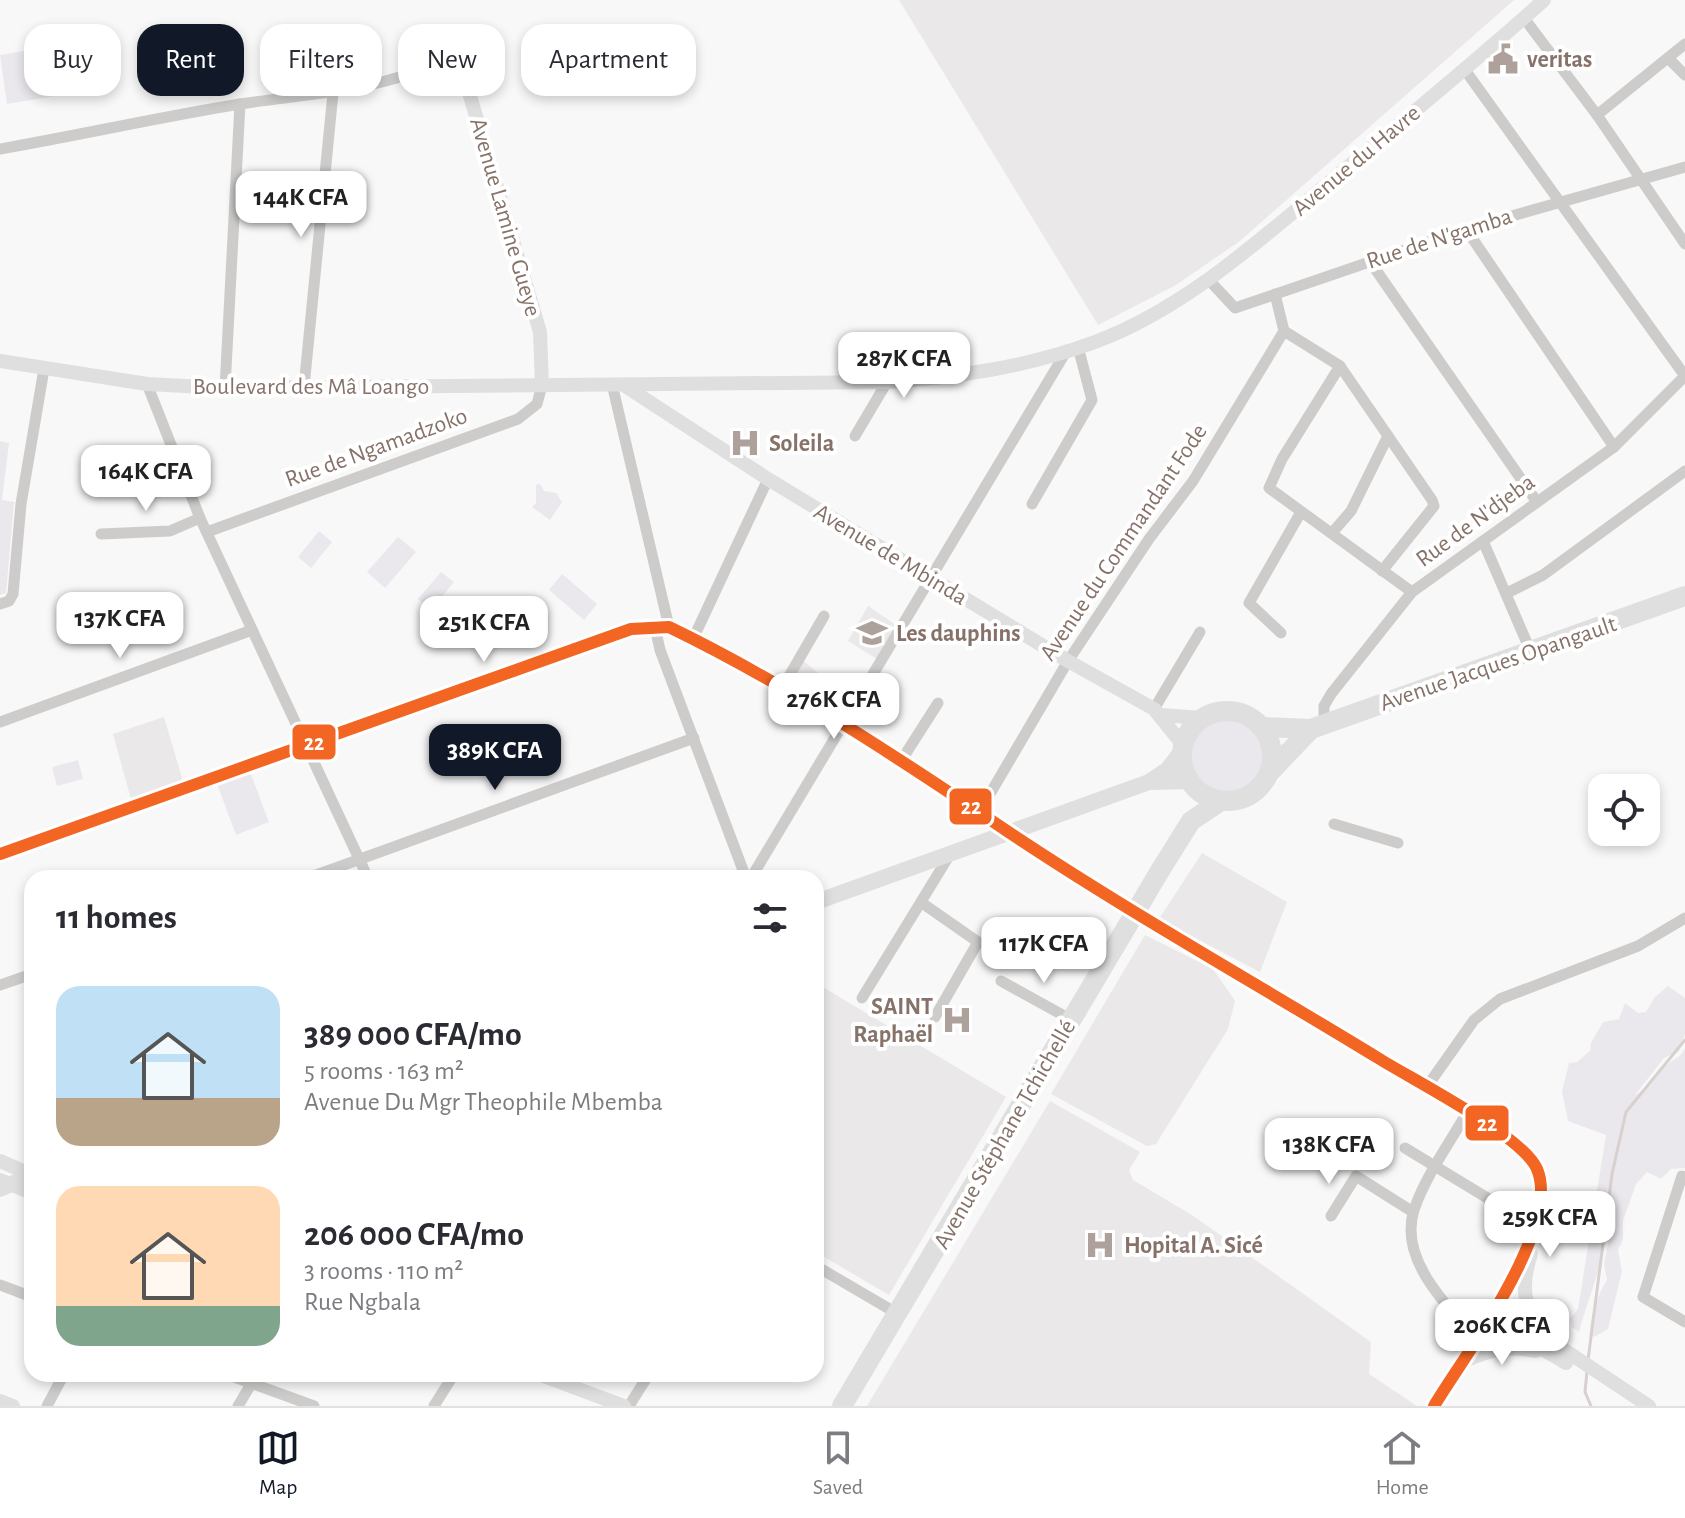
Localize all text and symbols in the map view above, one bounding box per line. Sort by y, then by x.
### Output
chip: Buy [24,24,121,96]
chip: Rent [137,24,244,96]
chip: Filters [260,24,382,96]
chip: New [398,24,505,96]
chip: Apartment [521,24,696,96]
public building icon: veritas [1486,42,1520,76]
place label: veritas [1527,48,1592,72]
street label: Avenue du Havre [1288,101,1425,221]
street label: Avenue Lamine Gueye [465,115,545,319]
pin: 144K CFA [218,171,384,239]
text: 144K CFA [254,184,348,210]
street label: Rue de N'gamba [1364,204,1515,274]
pin: 287K CFA [821,332,987,400]
text: 287K CFA [856,345,952,371]
street label: Boulevard des Mâ Loango [193,375,429,399]
street label: Rue de Ngamadzoko [282,404,471,492]
street label: Avenue du Commandant Fode [1036,420,1212,665]
hospital icon: Soleila [728,426,762,460]
place label: Soleila [769,432,834,456]
pin: 164K CFA [63,445,229,513]
text: 164K CFA [99,458,193,484]
street label: Rue de N'djeba [1412,470,1539,572]
street label: Avenue de Mbinda [810,500,971,610]
pin: 137K CFA [37,592,203,660]
pin: 251K CFA [401,596,567,664]
text: 137K CFA [74,605,166,631]
text: 251K CFA [438,609,530,635]
street label: Avenue Jacques Opangault [1377,612,1620,716]
school or university icon: Les dauphins [855,616,889,650]
place label: Les dauphins [896,622,1021,646]
pin: 276K CFA [751,673,917,741]
text: 276K CFA [786,686,882,712]
line badge: 22 [291,723,337,761]
pin: 389K CFA [412,724,578,792]
text: 22 [304,732,324,754]
text: 389K CFA [447,737,543,763]
map controls [1588,774,1660,846]
button: locate [1588,774,1660,846]
line badge: 22 [948,787,993,826]
text: 22 [961,796,981,818]
icon: filters [748,896,792,940]
text: 11 homes [56,901,177,935]
pin: 117K CFA [961,917,1127,985]
text: 117K CFA [999,930,1089,956]
place label: SAINT Raphaël [853,995,933,1047]
hospital icon: SAINT Raphaël [940,1003,974,1037]
street label: Avenue Stéphane Tchichellé [929,1016,1080,1253]
icon: home [120,1018,216,1114]
text: 389 000 CFA/mo [304,1018,522,1052]
text: 5 rooms · 163 m² [304,1058,464,1084]
text: Avenue Du Mgr Theophile Mbemba [304,1089,663,1115]
line badge: 22 [1464,1104,1510,1142]
text: 22 [1477,1113,1497,1135]
pin: 138K CFA [1246,1118,1412,1186]
text: 138K CFA [1283,1131,1375,1157]
pin: 259K CFA [1467,1191,1633,1259]
text: 259K CFA [1502,1204,1598,1230]
icon: home [120,1218,216,1314]
text: 206 000 CFA/mo [304,1218,524,1252]
hospital icon: Hopital A. Sicé [1083,1228,1117,1262]
place label: Hopital A. Sicé [1124,1234,1263,1258]
text: 3 rooms · 110 m² [304,1258,463,1284]
text: Rue Ngbala [304,1289,421,1315]
pin: 206K CFA [1419,1299,1585,1367]
text: 206K CFA [1453,1312,1551,1338]
tab: Map [256,1426,300,1500]
tab: Saved [813,1426,863,1500]
tab: Home [1376,1426,1429,1500]

